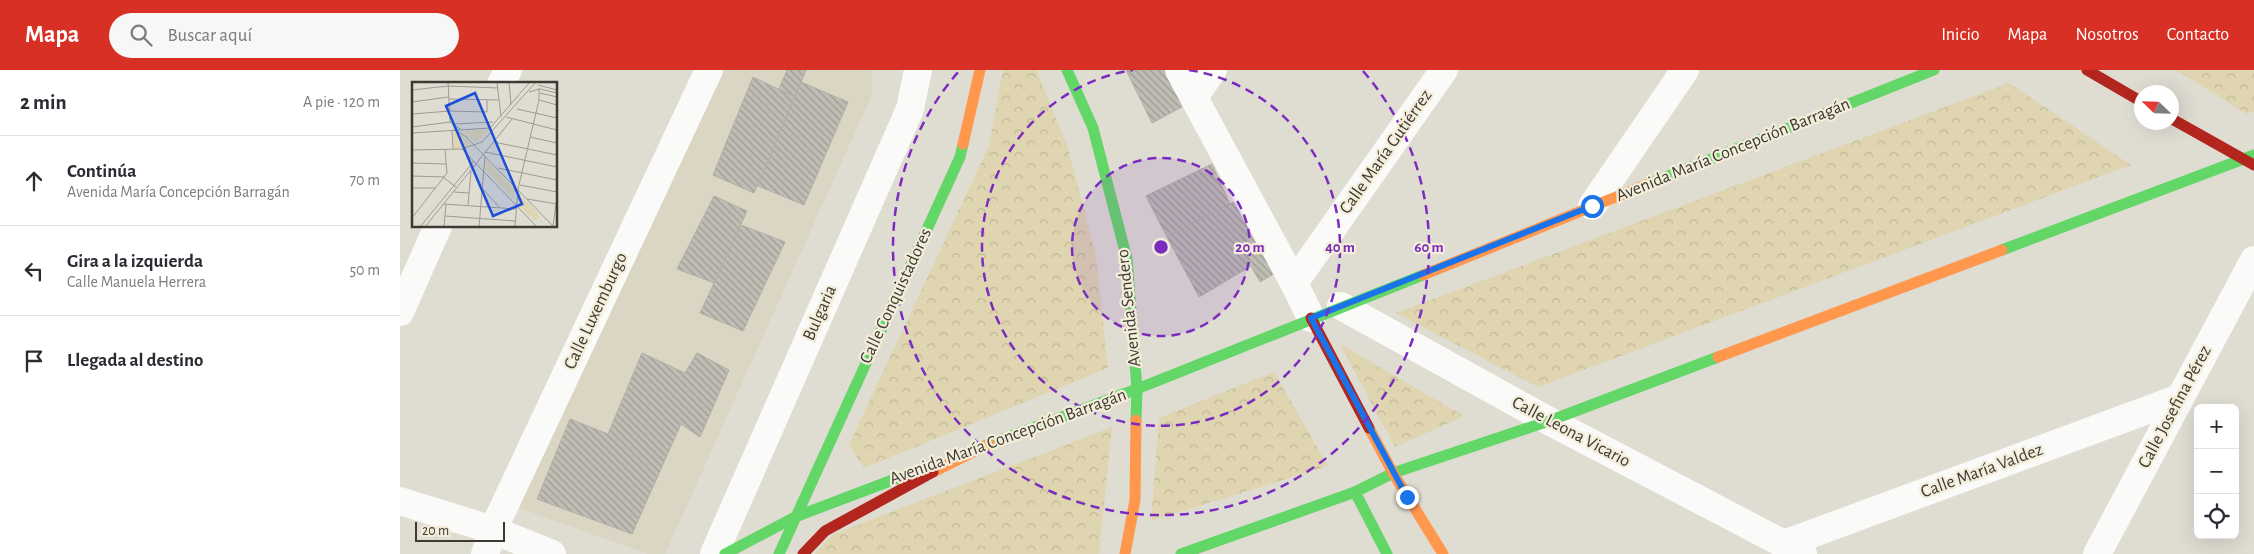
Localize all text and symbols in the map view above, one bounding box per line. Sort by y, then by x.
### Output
search box [109,13,459,58]
icon: search [127,21,155,49]
text: Mapa [25,23,79,47]
text: Buscar aquí [167,26,252,45]
text: Inicio [1941,26,1980,44]
text: Mapa [2008,26,2047,44]
text: Nosotros [2075,26,2139,44]
text: Contacto [2167,26,2229,44]
inset map [412,82,558,228]
north arrow [2134,85,2179,130]
street label: Calle María Gutiérrez [1337,87,1435,217]
text: 2 min [20,92,67,113]
text: A pie · 120 m [303,94,380,110]
street label: Avenida María Concepción Barragán [1613,95,1853,205]
text: Continúa [67,162,136,181]
icon: ahead [20,167,48,195]
text: 70 m [349,172,380,188]
text: Avenida María Concepción Barragán [67,184,290,200]
route start [1581,195,1604,218]
street label: Calle Conquistadores [857,226,935,366]
centre of rings [1152,238,1170,256]
text: 20 m [1235,240,1265,255]
text: 40 m [1325,240,1355,255]
text: 60 m [1414,240,1444,255]
street label: Avenida Sendero [1114,248,1144,368]
street label: Calle Luxemburgo [561,250,631,372]
text: Gira a la izquierda [67,252,203,271]
icon: left [20,257,48,285]
text: 50 m [349,262,380,278]
text: Calle Manuela Herrera [67,274,206,290]
street label: Bulgaria [800,283,840,343]
street label: Calle Josefina Pérez [2135,343,2215,471]
icon: arrive [20,347,48,375]
text: Llegada al destino [67,351,204,370]
street label: Avenida María Concepción Barragán [887,386,1129,488]
street label: Calle Leona Vicario [1509,393,1633,471]
map controls [2194,404,2239,539]
button: + [2194,404,2239,449]
street label: Calle María Valdez [1919,441,2045,501]
button: − [2194,449,2239,494]
route end [1396,486,1419,509]
button: locate [2194,494,2239,539]
scale bar [415,519,505,542]
text: 20 m [422,524,449,538]

